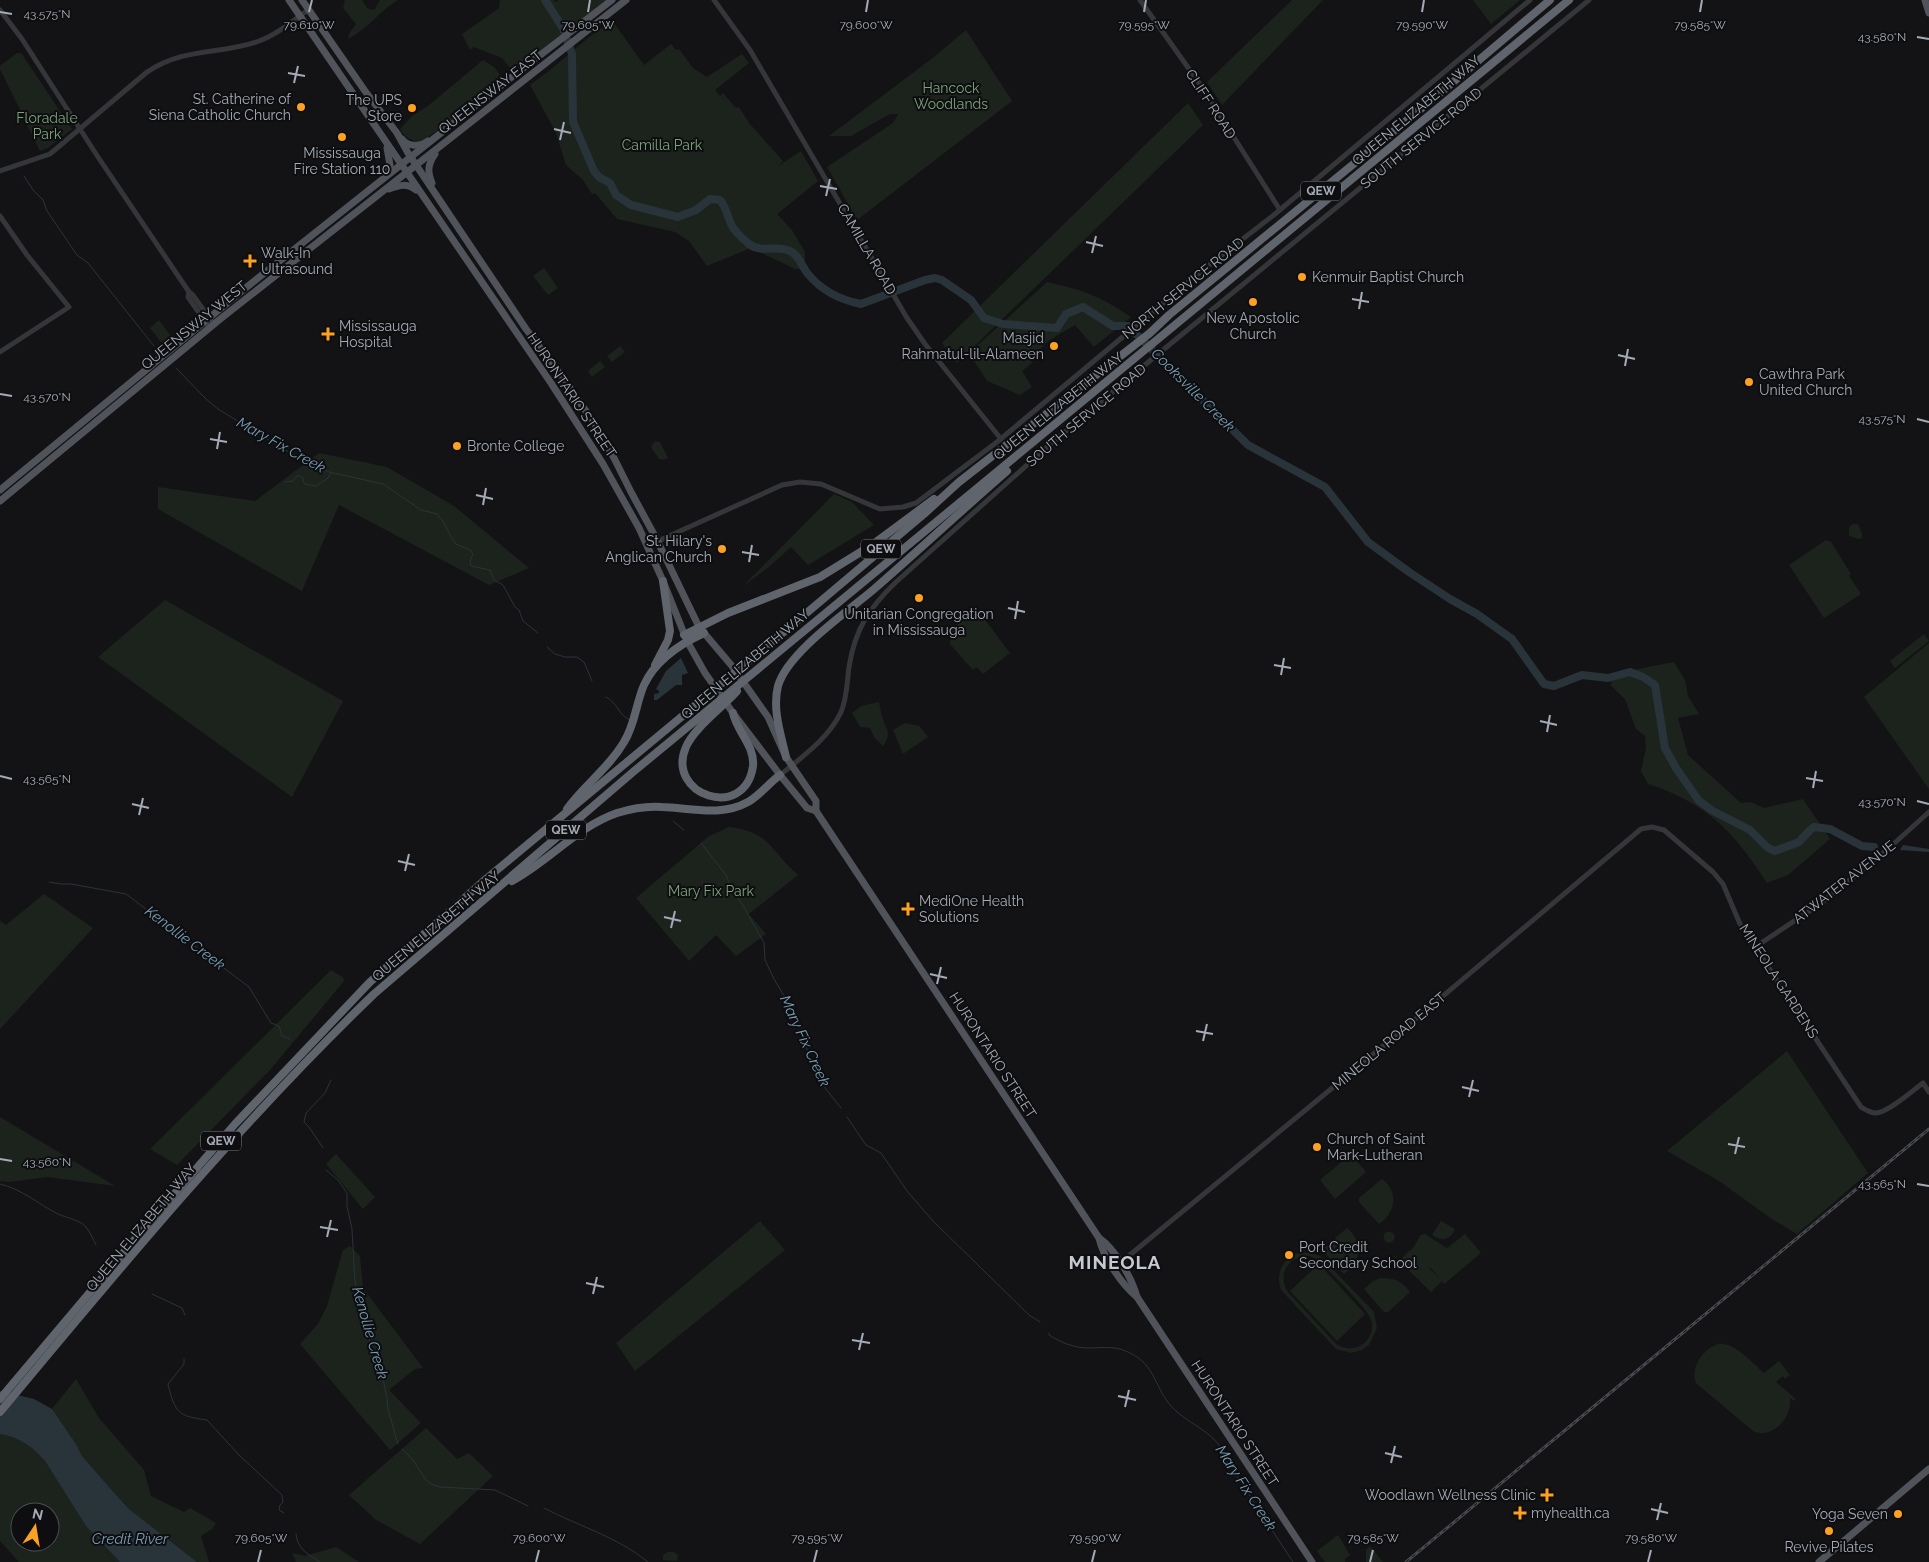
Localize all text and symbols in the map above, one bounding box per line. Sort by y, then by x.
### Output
text: 43.575°N [24,7,70,21]
text: 79.610°W [284,18,335,32]
text: 79.605°W [562,18,615,32]
text: 79.600°W [839,18,893,32]
text: 79.595°W [1118,18,1170,32]
text: 79.590°W [1396,18,1448,32]
text: 79.585°W [1674,18,1726,32]
text: 43.580°N [1858,30,1906,44]
street label: QUEENSWAY EAST [435,47,545,137]
street label: QUEEN ELIZABETH WAY [1349,52,1483,168]
street label: CLIFF ROAD [1183,66,1239,142]
park label: Hancock Woodlands [914,80,988,112]
street label: SOUTH SERVICE ROAD [1357,84,1485,192]
place label: St. Catherine of Siena Catholic Church [149,91,292,123]
place label: The UPS Store [346,92,402,124]
marker: St. Catherine of Siena Catholic Church [295,101,307,113]
marker: The UPS Store [406,102,418,114]
park label: Floradale Park [16,110,78,142]
marker: Mississauga Fire Station 110 [336,131,348,143]
park label: Camilla Park [622,137,703,153]
place label: Mississauga Fire Station 110 [294,145,390,177]
road number: QEW [1301,182,1341,200]
street label: CAMILLA ROAD [834,201,900,297]
street label: NORTH SERVICE ROAD [1119,234,1247,342]
place label: Walk-In Ultrasound [261,245,333,277]
marker: Walk-In Ultrasound [243,254,257,268]
place label: Kenmuir Baptist Church [1312,269,1464,285]
marker: Kenmuir Baptist Church [1296,271,1308,283]
street label: QUEENSWAY WEST [138,277,250,372]
marker: New Apostolic Church [1247,296,1259,308]
place label: New Apostolic Church [1206,310,1300,342]
place label: Mississauga Hospital [339,318,417,350]
marker: Mississauga Hospital [321,327,335,341]
street label: HURONTARIO STREET [524,330,620,461]
place label: Masjid Rahmatul-lil-Alameen [902,330,1044,362]
marker: Masjid Rahmatul-lil-Alameen [1048,340,1060,352]
water label: Cooksville Creek [1147,344,1239,436]
street label: QUEEN ELIZABETH WAY [990,349,1126,463]
street label: SOUTH SERVICE ROAD [1023,360,1149,470]
place label: Cawthra Park United Church [1759,366,1852,398]
marker: Cawthra Park United Church [1743,376,1755,388]
text: 43.570°N [23,390,71,404]
text: 43.575°N [1859,412,1905,426]
water label: Mary Fix Creek [233,413,329,477]
place label: Bronte College [467,438,564,454]
marker: Bronte College [451,440,463,452]
place label: St. Hilary's Anglican Church [605,533,712,565]
road number: QEW [861,540,901,558]
marker: St. Hilary's Anglican Church [716,543,728,555]
marker: Unitarian Congregation in Mississauga [913,592,925,604]
street label: QUEEN ELIZABETH WAY [678,606,812,722]
place label: Unitarian Congregation in Mississauga [844,606,994,638]
text: 43.565°N [23,772,71,786]
text: 43.570°N [1858,795,1906,809]
road number: QEW [546,820,586,840]
street label: ATWATER AVENUE [1790,837,1898,927]
street label: QUEEN ELIZABETH WAY [369,868,503,984]
park label: Mary Fix Park [668,883,755,899]
place label: MediOne Health Solutions [919,893,1024,925]
water label: Kenollie Creek [141,902,229,974]
marker: MediOne Health Solutions [901,902,915,916]
street label: MINEOLA GARDENS [1736,921,1822,1041]
street label: HURONTARIO STREET [946,989,1040,1121]
street label: MINEOLA ROAD EAST [1329,989,1449,1093]
water label: Mary Fix Creek [776,992,834,1090]
place label: Church of Saint Mark-Lutheran [1327,1131,1426,1163]
road number: QEW [201,1132,241,1150]
marker: Church of Saint Mark-Lutheran [1311,1141,1323,1153]
text: 43.560°N [23,1155,71,1169]
street label: QUEEN ELIZABETH WAY [83,1160,199,1294]
text: 43.565°N [1858,1177,1906,1191]
place label: Port Credit Secondary School [1299,1239,1417,1271]
marker: Port Credit Secondary School [1283,1249,1295,1261]
district label: MINEOLA [1069,1251,1161,1273]
water label: Kenollie Creek [348,1285,392,1381]
street label: HURONTARIO STREET [1188,1357,1282,1489]
water label: Mary Fix Creek [1212,1442,1280,1534]
place label: Woodlawn Wellness Clinic [1365,1487,1536,1503]
marker: Woodlawn Wellness Clinic [1540,1488,1554,1502]
north arrow [10,1502,60,1552]
text: N [31,1505,45,1523]
place label: myhealth.ca [1531,1505,1610,1521]
marker: myhealth.ca [1513,1506,1527,1520]
place label: Yoga Seven [1812,1506,1888,1522]
marker: Yoga Seven [1892,1508,1904,1520]
marker: Revive Pilates [1823,1525,1835,1537]
water label: Credit River [92,1530,169,1548]
text: 79.605°W [235,1531,288,1545]
text: 79.600°W [512,1531,566,1545]
text: 79.595°W [791,1531,843,1545]
text: 79.590°W [1069,1531,1121,1545]
text: 79.585°W [1347,1531,1399,1545]
text: 79.580°W [1625,1531,1678,1545]
place label: Revive Pilates [1784,1539,1874,1555]

